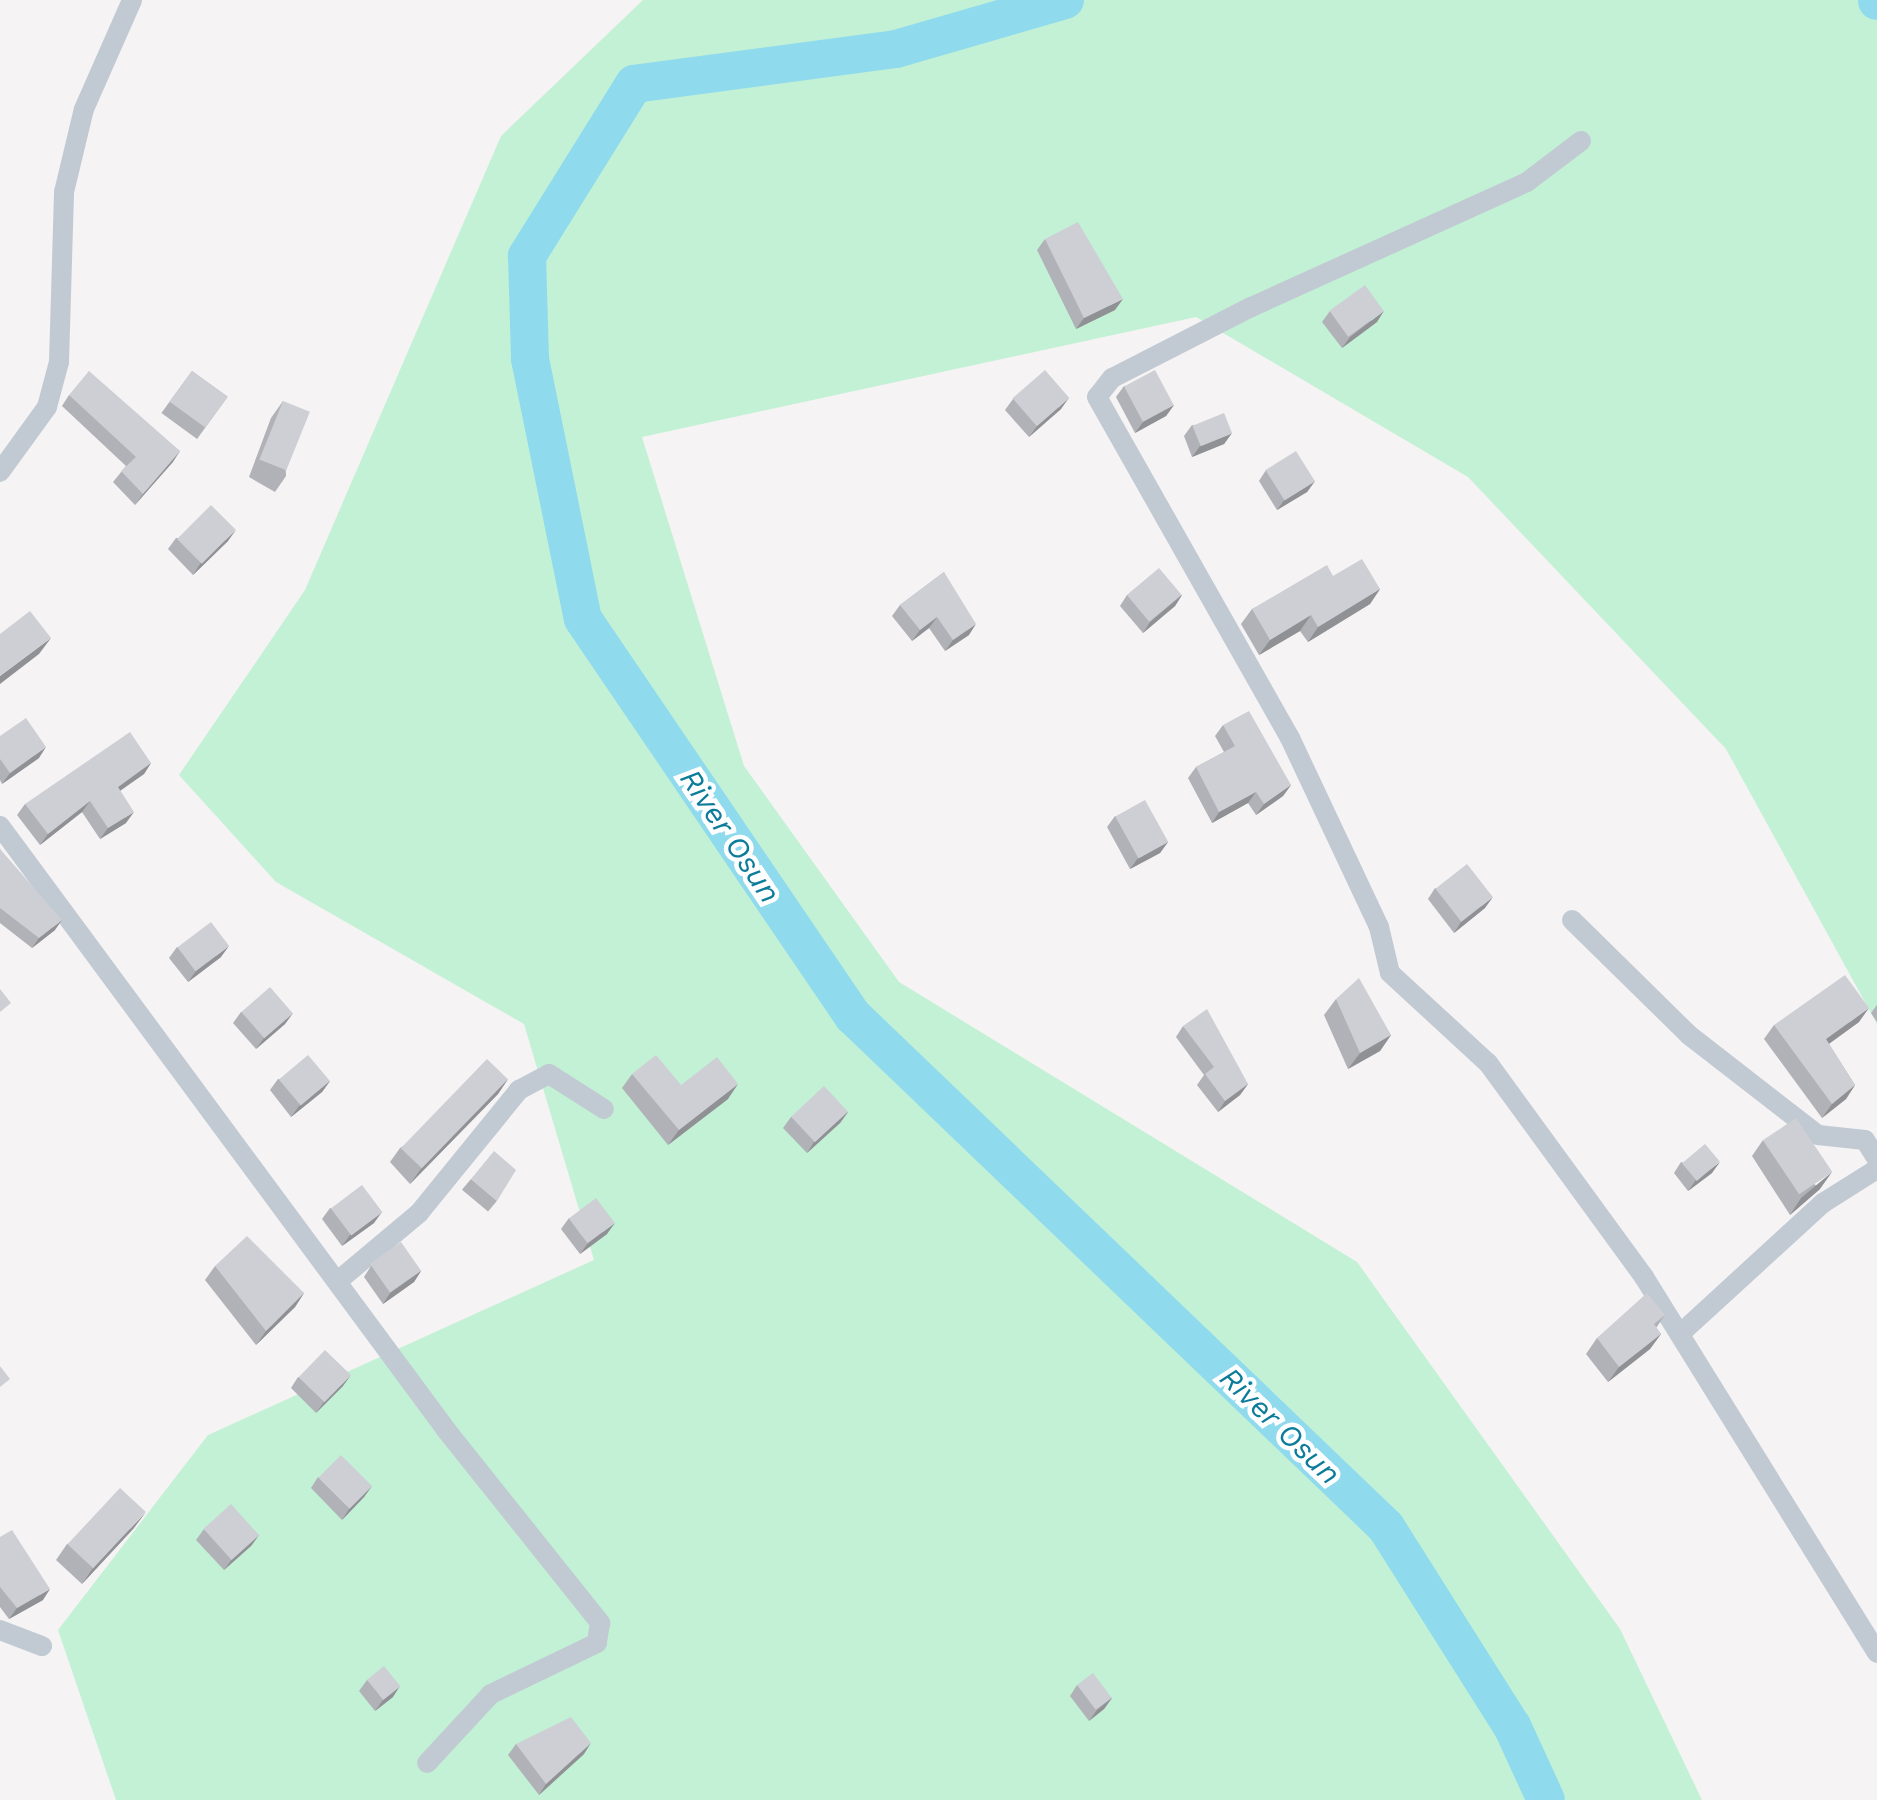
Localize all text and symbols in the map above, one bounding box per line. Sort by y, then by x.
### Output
water label: River Osun [672,762,788,910]
water label: River Osun [1212,1359,1348,1493]

